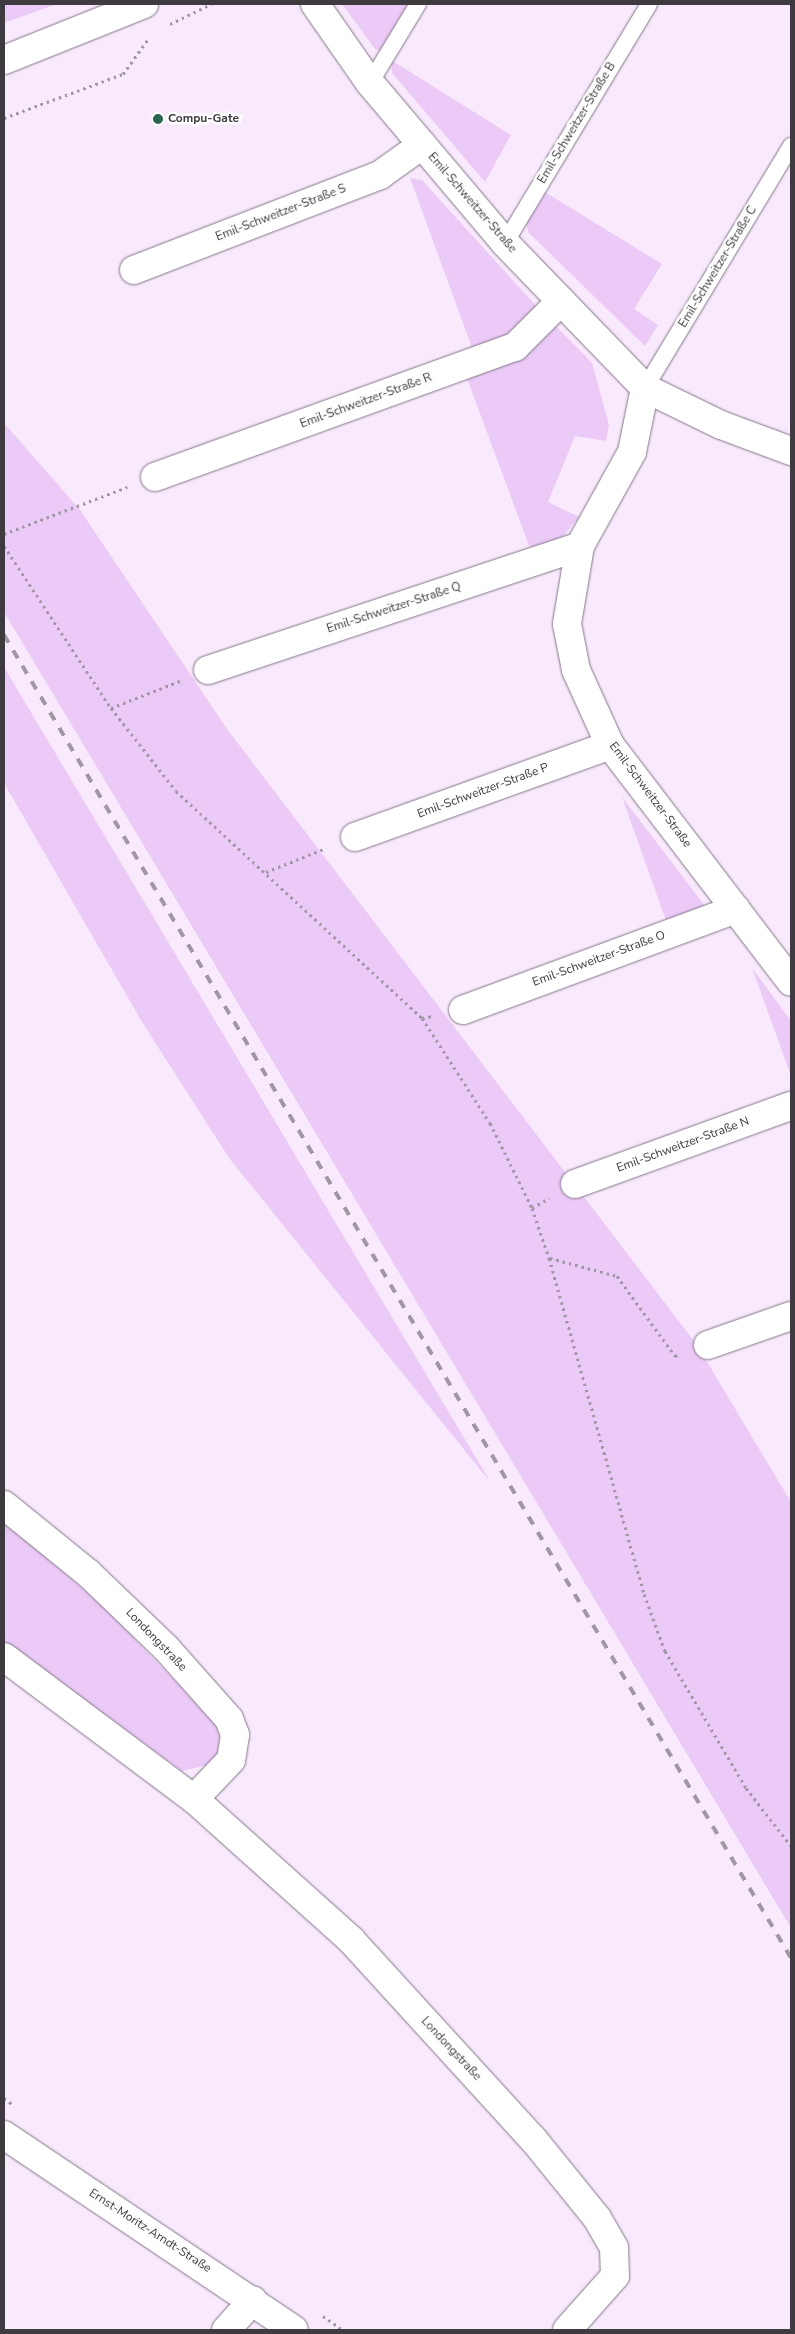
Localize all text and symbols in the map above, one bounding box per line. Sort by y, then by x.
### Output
street label: Emil-Schweitzer-Straße B [535,60,619,186]
place label: Compu-Gate [168,112,239,126]
marker: Compu-Gate [152,113,164,125]
street label: Emil-Schweitzer-Straße [425,150,519,256]
street label: Emil-Schweitzer-Straße S [214,181,348,245]
street label: Emil-Schweitzer-Straße C [676,204,760,330]
street label: Emil-Schweitzer-Straße R [298,370,434,432]
street label: Emil-Schweitzer-Straße Q [325,579,463,637]
street label: Emil-Schweitzer-Straße [606,740,694,850]
street label: Emil-Schweitzer-Straße P [415,761,551,821]
street label: Emil-Schweitzer-Straße O [531,928,667,990]
street label: Emil-Schweitzer-Straße N [615,1114,751,1176]
street label: Londongstraße [122,1606,190,1674]
street label: Londongstraße [418,2014,484,2084]
street label: Ernst-Moritz-Arndt-Straße [86,2186,214,2276]

